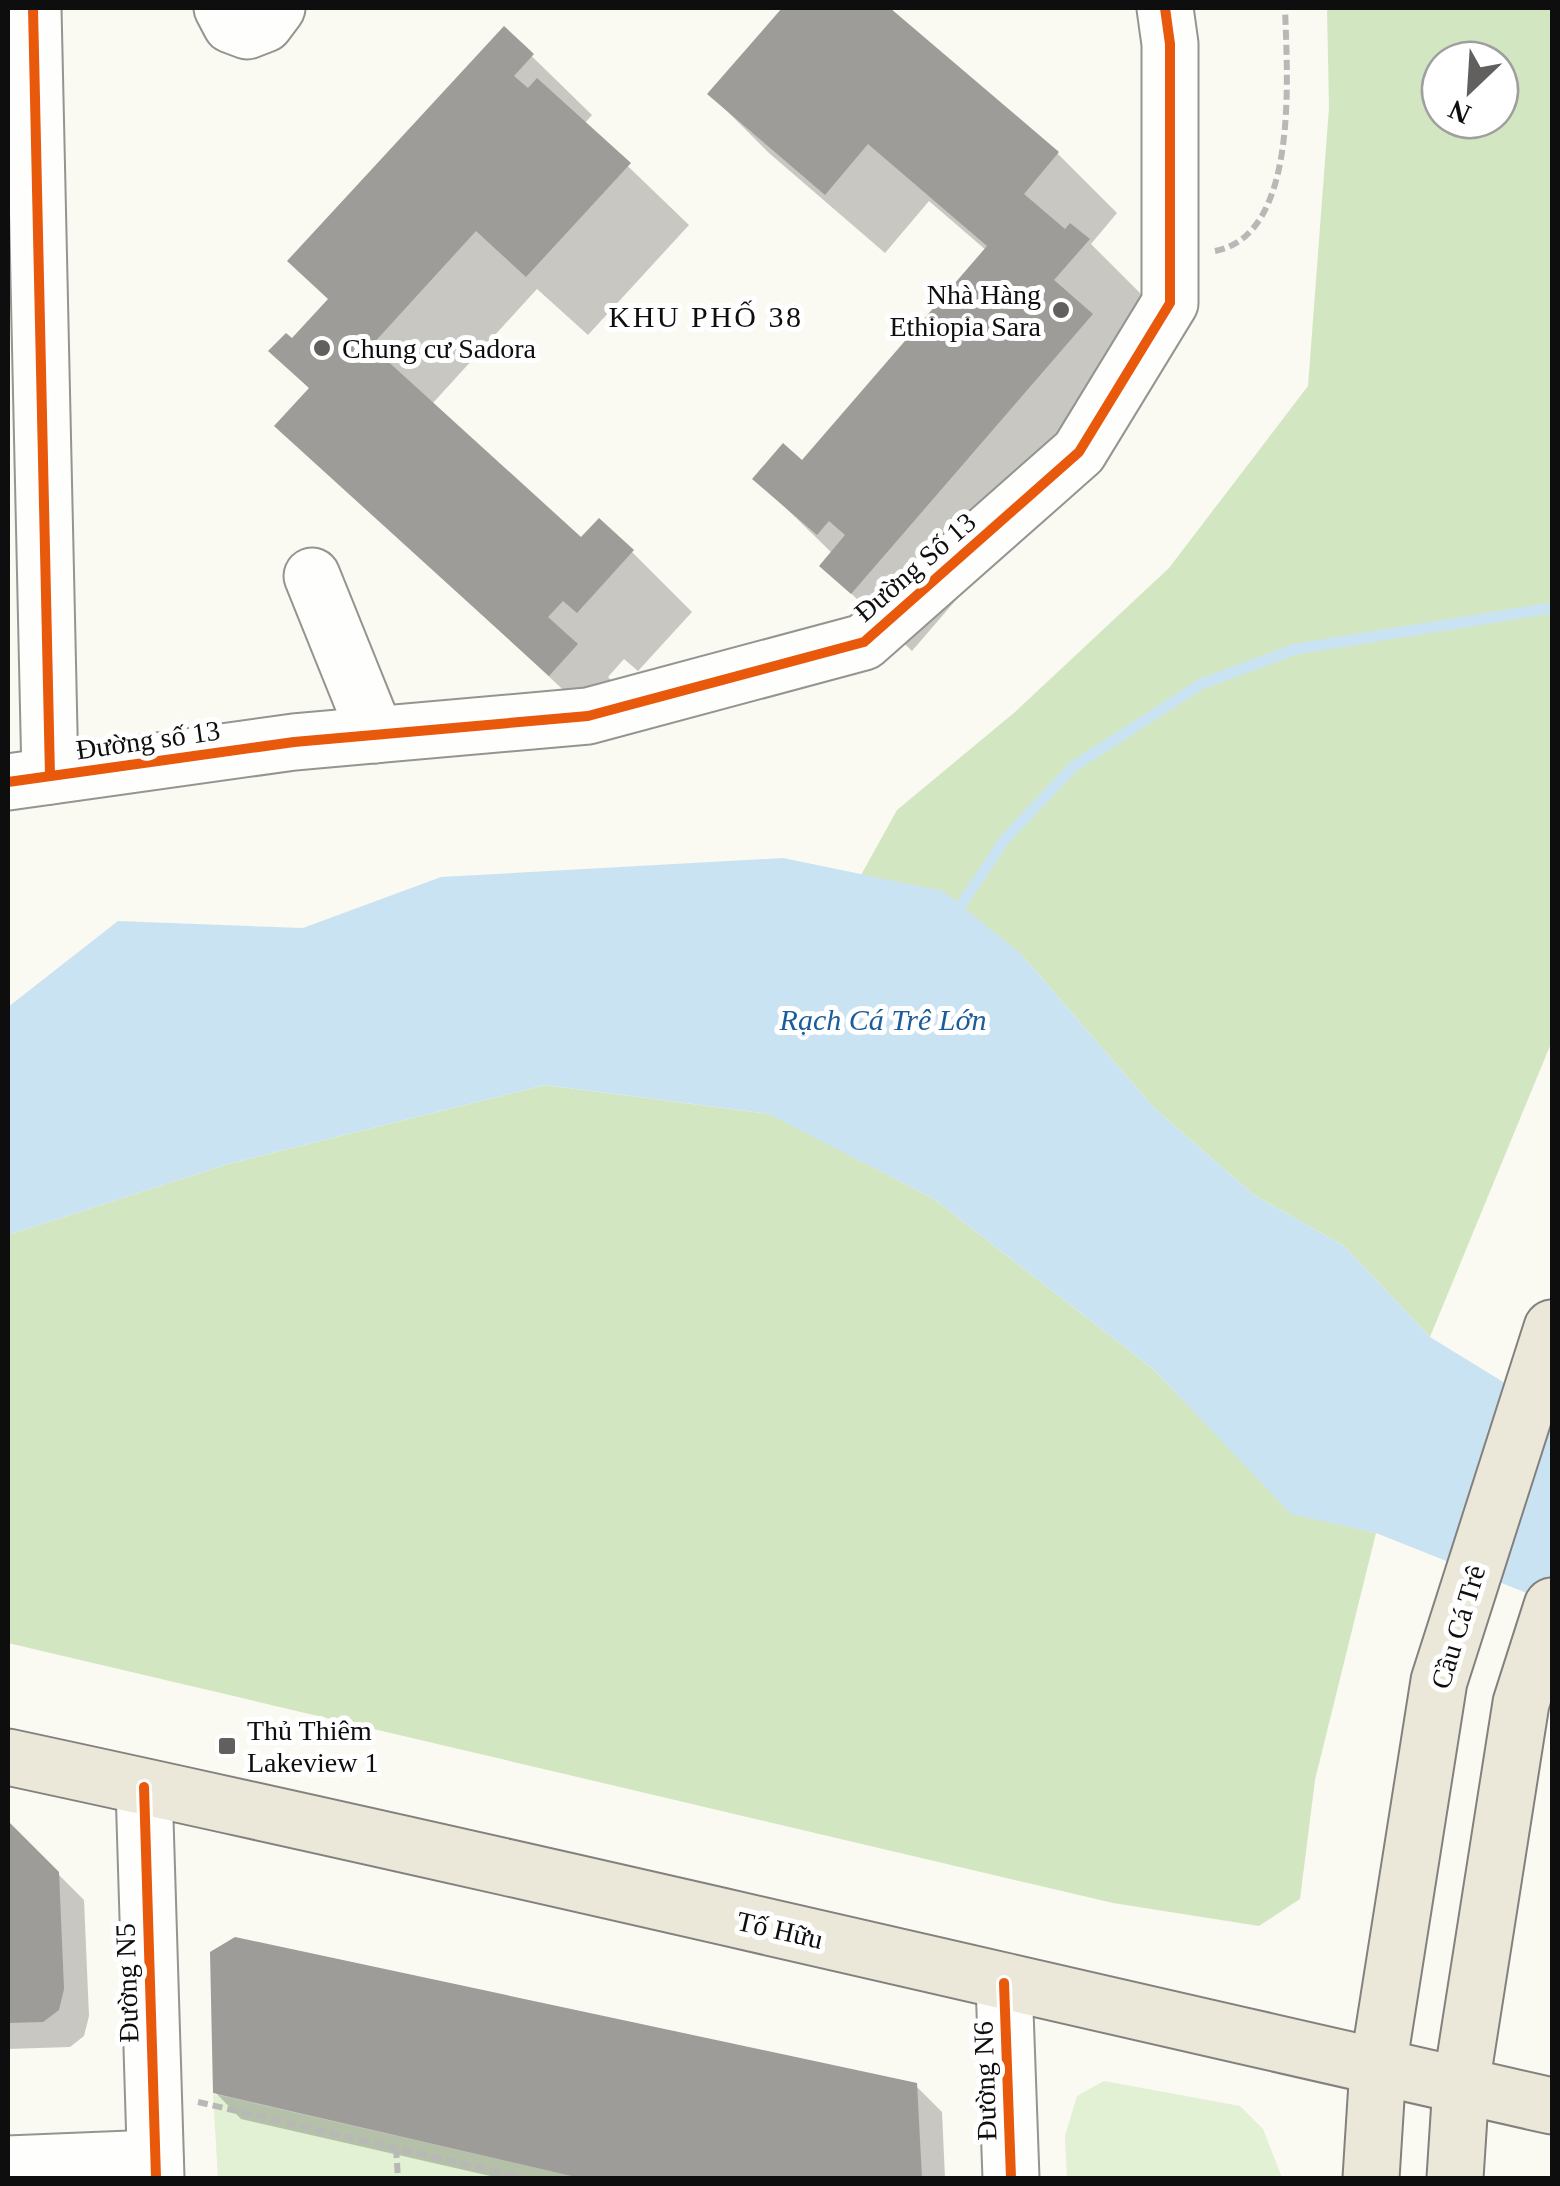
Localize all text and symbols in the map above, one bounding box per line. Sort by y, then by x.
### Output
north arrow [1420,40,1520,140]
text: N [1444,94,1475,131]
place label: Nhà Hàng Ethiopia Sara [889,279,1042,342]
marker: Nhà Hàng Ethiopia Sara [1050,299,1072,321]
district label: KHU PHỐ 38 [608,300,804,333]
place label: Chung cư Sadora [342,333,537,364]
marker: Chung cư Sadora [311,337,333,359]
street label: Đường Số 13 [848,506,982,628]
street label: Đường số 13 [74,715,222,765]
water label: Rạch Cá Trê Lớn [779,1003,986,1036]
street label: Cầu Cá Trê [1425,1561,1491,1693]
place label: Thủ Thiêm Lakeview 1 [247,1715,378,1778]
marker: Thủ Thiêm Lakeview 1 [216,1735,238,1757]
street label: Tố Hữu [734,1905,826,1955]
street label: Đường N5 [109,1923,145,2043]
street label: Đường N6 [967,2021,1003,2141]

